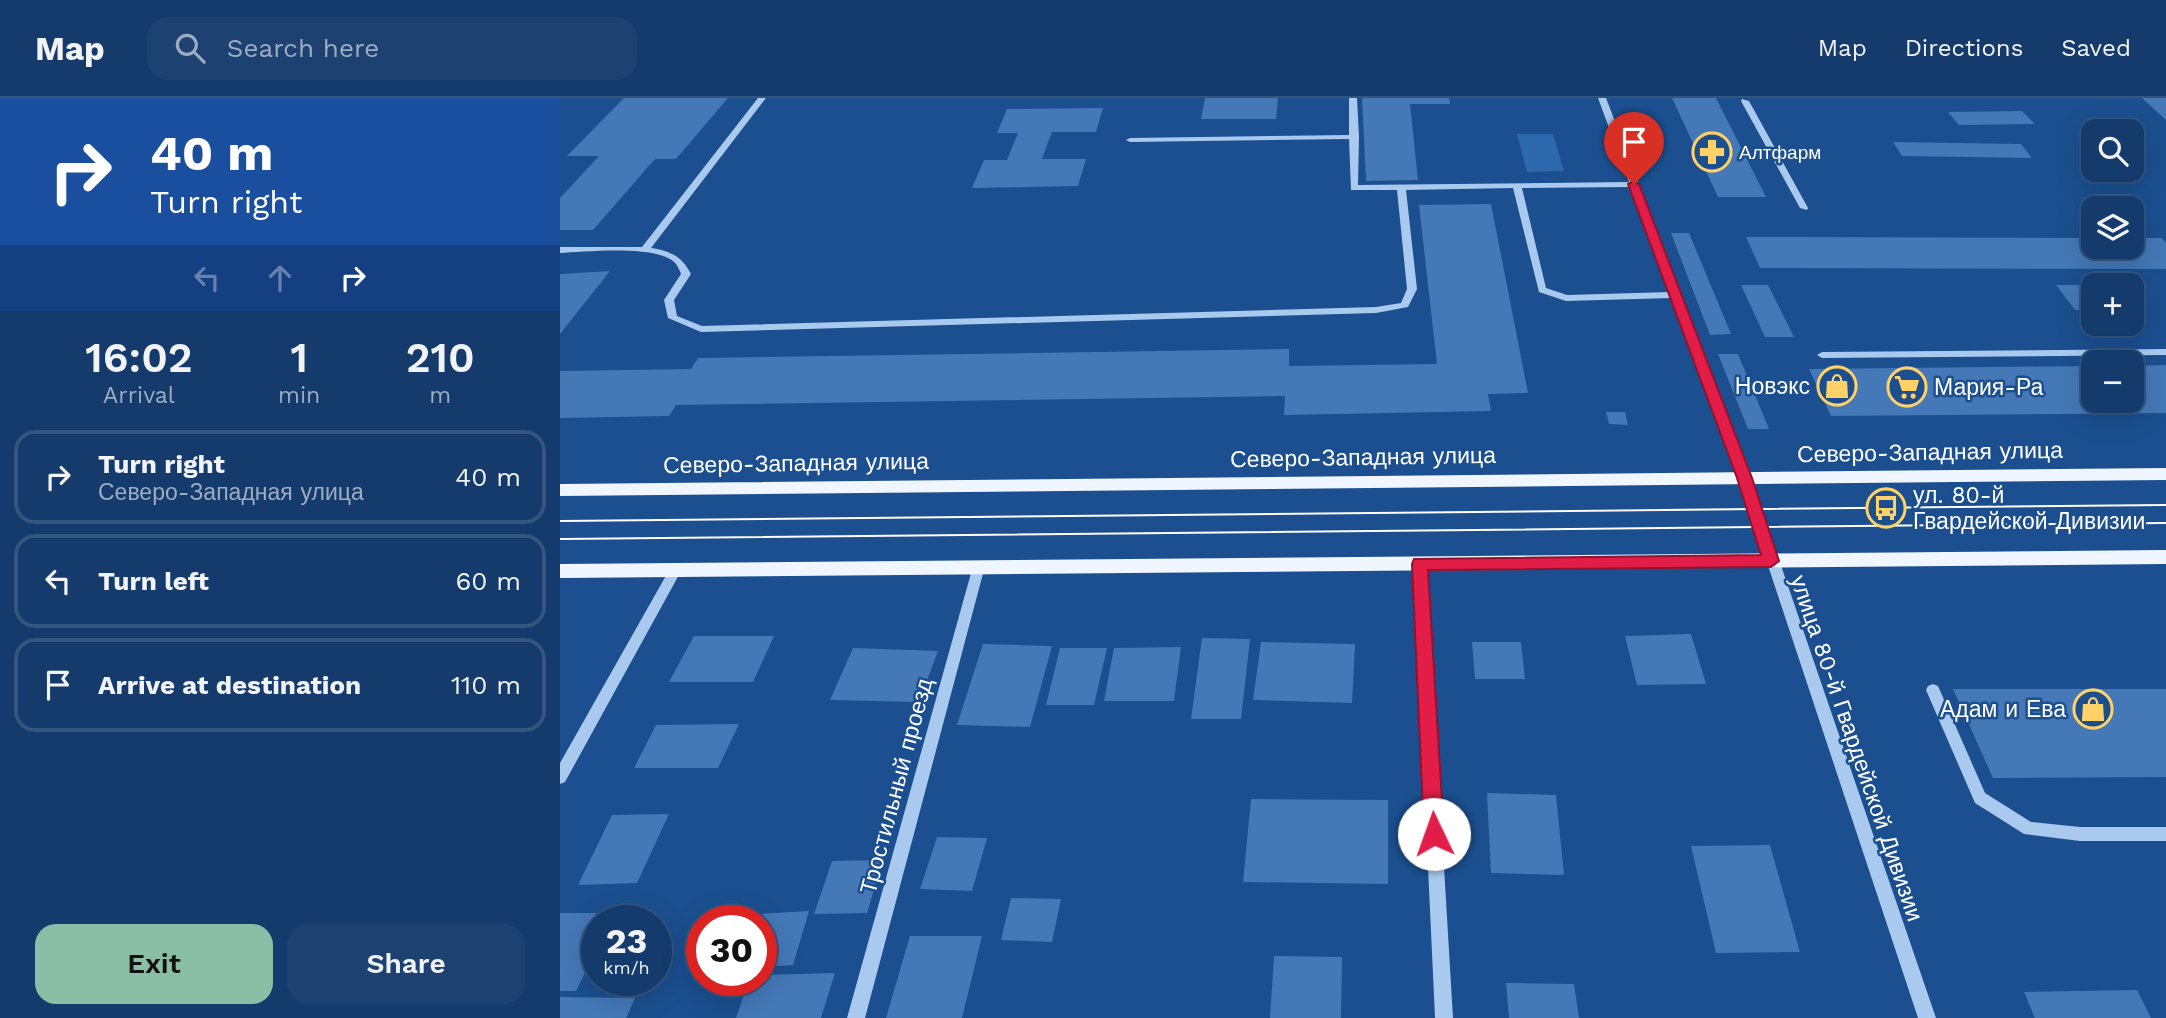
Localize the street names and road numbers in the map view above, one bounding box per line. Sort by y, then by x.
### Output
street label: Северо-Западная улица [1797,437,2063,468]
street label: Северо-Западная улица [1230,442,1496,473]
street label: Северо-Западная улица [663,448,929,479]
street label: улица 80-й Гвардейской Дивизии [1784,572,1929,925]
street label: Тростильный проезд [855,675,938,897]

